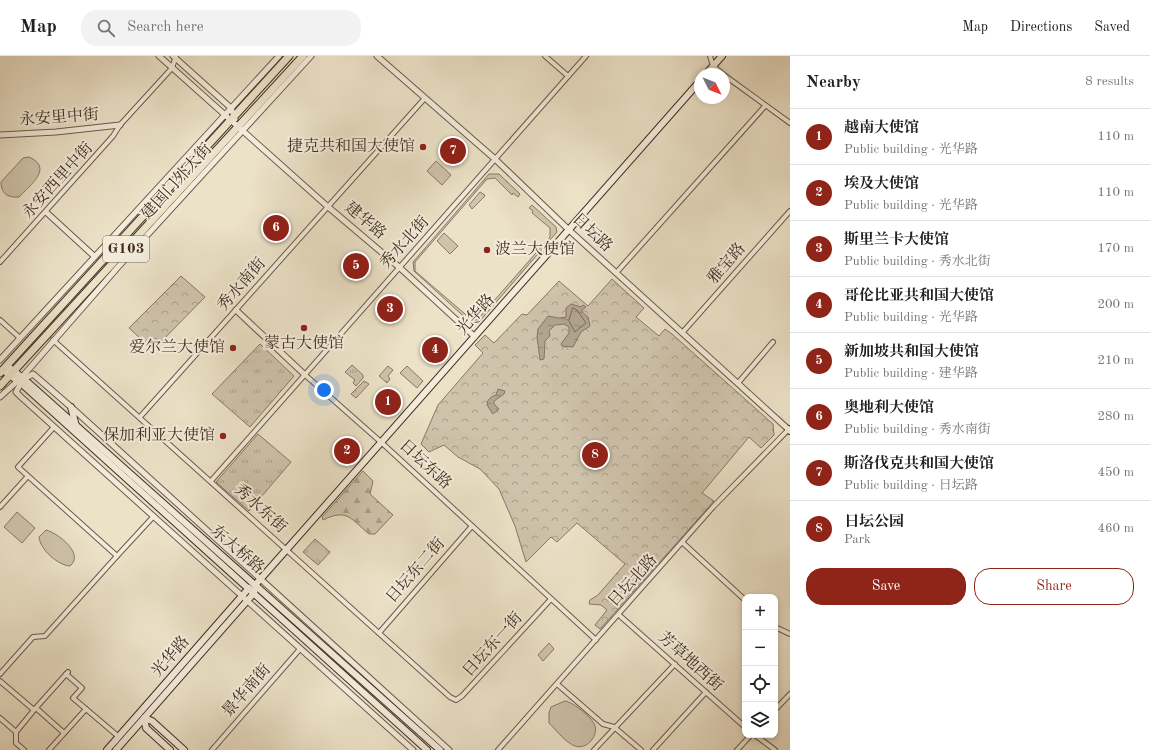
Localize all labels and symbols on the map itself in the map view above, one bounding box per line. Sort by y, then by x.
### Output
north arrow [694,68,730,104]
street label: 永安里中街 [18,105,99,129]
pin: 7 [440,136,466,166]
place label: 捷克共和国大使馆 [287,137,415,155]
street label: 永安西里中街 [18,139,96,222]
street label: 建国门外大街 [137,140,215,223]
marker: 捷克共和国大使馆 [418,142,428,152]
street label: 建华路 [341,198,390,243]
street label: 日坛路 [569,209,616,255]
pin: 6 [263,213,289,243]
street label: 秀水北街 [376,213,432,272]
road number: G103 [103,236,149,262]
street label: 雅宝路 [704,239,749,287]
place label: 波兰大使馆 [495,240,575,258]
marker: 波兰大使馆 [482,245,492,255]
pin: 5 [343,251,369,281]
street label: 秀水南街 [213,254,269,314]
street label: 光华路 [453,290,498,338]
pin: 3 [377,294,403,324]
marker: 蒙古大使馆 [299,323,309,333]
place label: 蒙古大使馆 [264,334,344,352]
pin: 4 [422,335,448,365]
place label: 爱尔兰大使馆 [129,338,225,356]
marker: 爱尔兰大使馆 [228,343,238,353]
your location [314,380,334,400]
pin: 1 [375,387,401,417]
place label: 保加利亚大使馆 [103,426,215,444]
marker: 保加利亚大使馆 [218,431,228,441]
pin: 2 [334,436,360,466]
street label: 日坛东路 [396,436,455,493]
pin: 8 [582,440,608,470]
street label: 秀水东街 [231,480,290,536]
street label: 东大桥路 [208,521,268,577]
street label: 日坛东二街 [382,534,448,606]
street label: 日坛北路 [604,551,660,610]
street label: 日坛东一街 [459,609,526,680]
street label: 芳草地西街 [655,628,726,695]
street label: 光华路 [148,632,193,680]
street label: 景华南街 [218,660,274,720]

